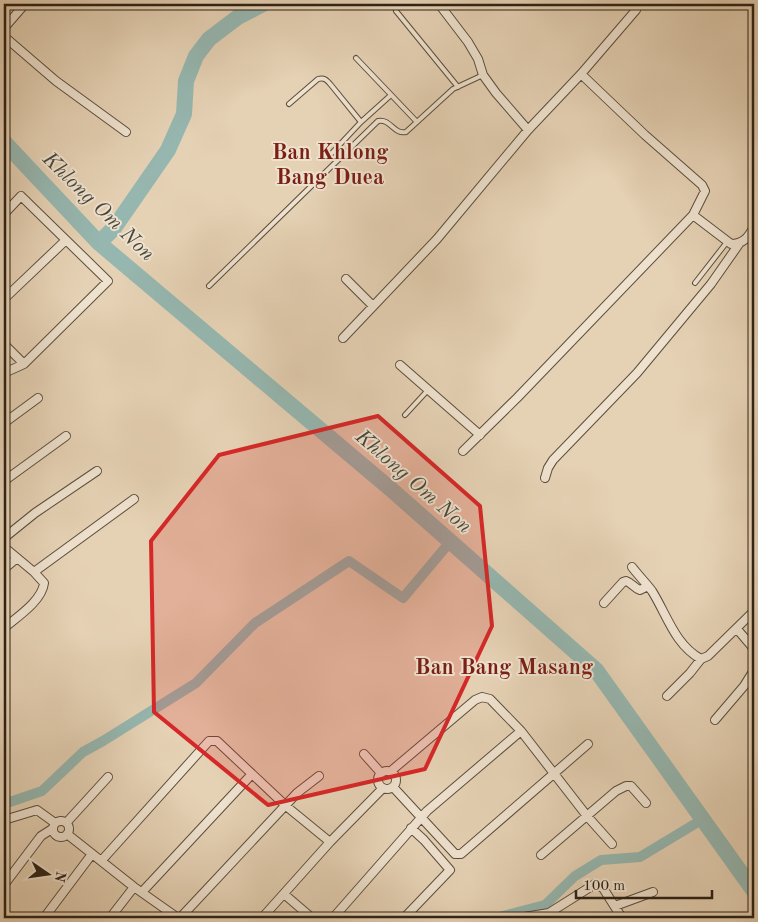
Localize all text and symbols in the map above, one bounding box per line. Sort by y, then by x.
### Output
district label: Ban Khlong Bang Duea [272,142,388,189]
water label: Khlong Om Non [37,148,158,265]
water label: Khlong Om Non [350,425,475,538]
district label: Ban Bang Masang [415,657,593,679]
north arrow [22,850,72,900]
scale bar [576,867,712,899]
text: N [52,870,68,884]
text: 100 m [583,879,625,894]

